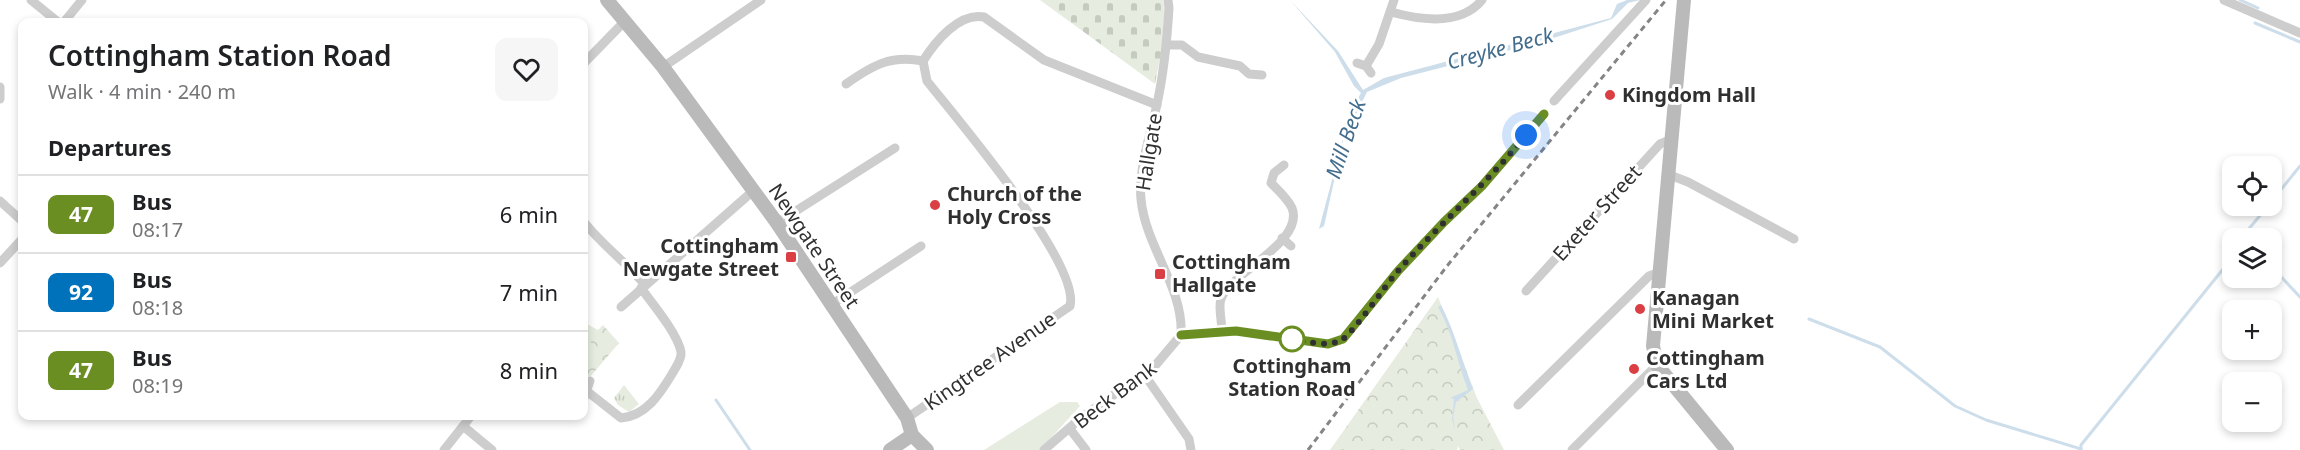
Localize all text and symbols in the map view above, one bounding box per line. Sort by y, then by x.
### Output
water label: Creyke Beck [1443,20,1558,76]
text: Cottingham Station Road [48,36,392,74]
button: heart [495,38,558,101]
text: Walk · 4 min · 240 m [48,78,236,105]
place label: Kingdom Hall [1622,81,1756,108]
marker: Kingdom Hall [1603,88,1617,102]
water label: Mill Beck [1318,94,1372,182]
street label: Hallgate [1129,111,1168,193]
your location [1511,120,1541,150]
text: Departures [48,132,172,162]
map controls [2222,156,2282,432]
button: locate [2222,156,2282,216]
street label: Exeter Street [1546,159,1647,266]
street label: Newgate Street [763,178,866,313]
place label: Church of the Holy Cross [947,180,1082,230]
text: Bus [132,186,172,216]
marker: Church of the Holy Cross [928,198,942,212]
text: 6 min [500,199,558,229]
text: 47 [69,200,93,228]
text: 08:17 [132,216,183,243]
button: layers [2222,228,2282,288]
place label: Cottingham Newgate Street [623,232,779,282]
place label: Cottingham Hallgate [1172,248,1291,298]
marker: Cottingham Newgate Street [784,250,798,264]
text: Bus [132,264,172,294]
marker: Cottingham Hallgate [1153,267,1167,281]
text: 7 min [500,277,558,307]
text: 92 [69,278,93,306]
place label: Kanagan Mini Market [1652,284,1774,334]
text: 08:18 [132,294,183,321]
button: + [2222,300,2282,360]
marker: Kanagan Mini Market [1633,302,1647,316]
street label: Kingtree Avenue [918,305,1061,416]
marker: Cottingham Station Road [1279,326,1305,352]
text: Bus [132,342,172,372]
place label: Cottingham Cars Ltd [1646,344,1765,394]
place label: Cottingham Station Road [1228,352,1356,402]
street label: Beck Bank [1068,354,1162,435]
text: 8 min [500,355,558,385]
text: 47 [69,356,93,384]
marker: Cottingham Cars Ltd [1627,362,1641,376]
text: 08:19 [132,372,183,399]
button: − [2222,372,2282,432]

